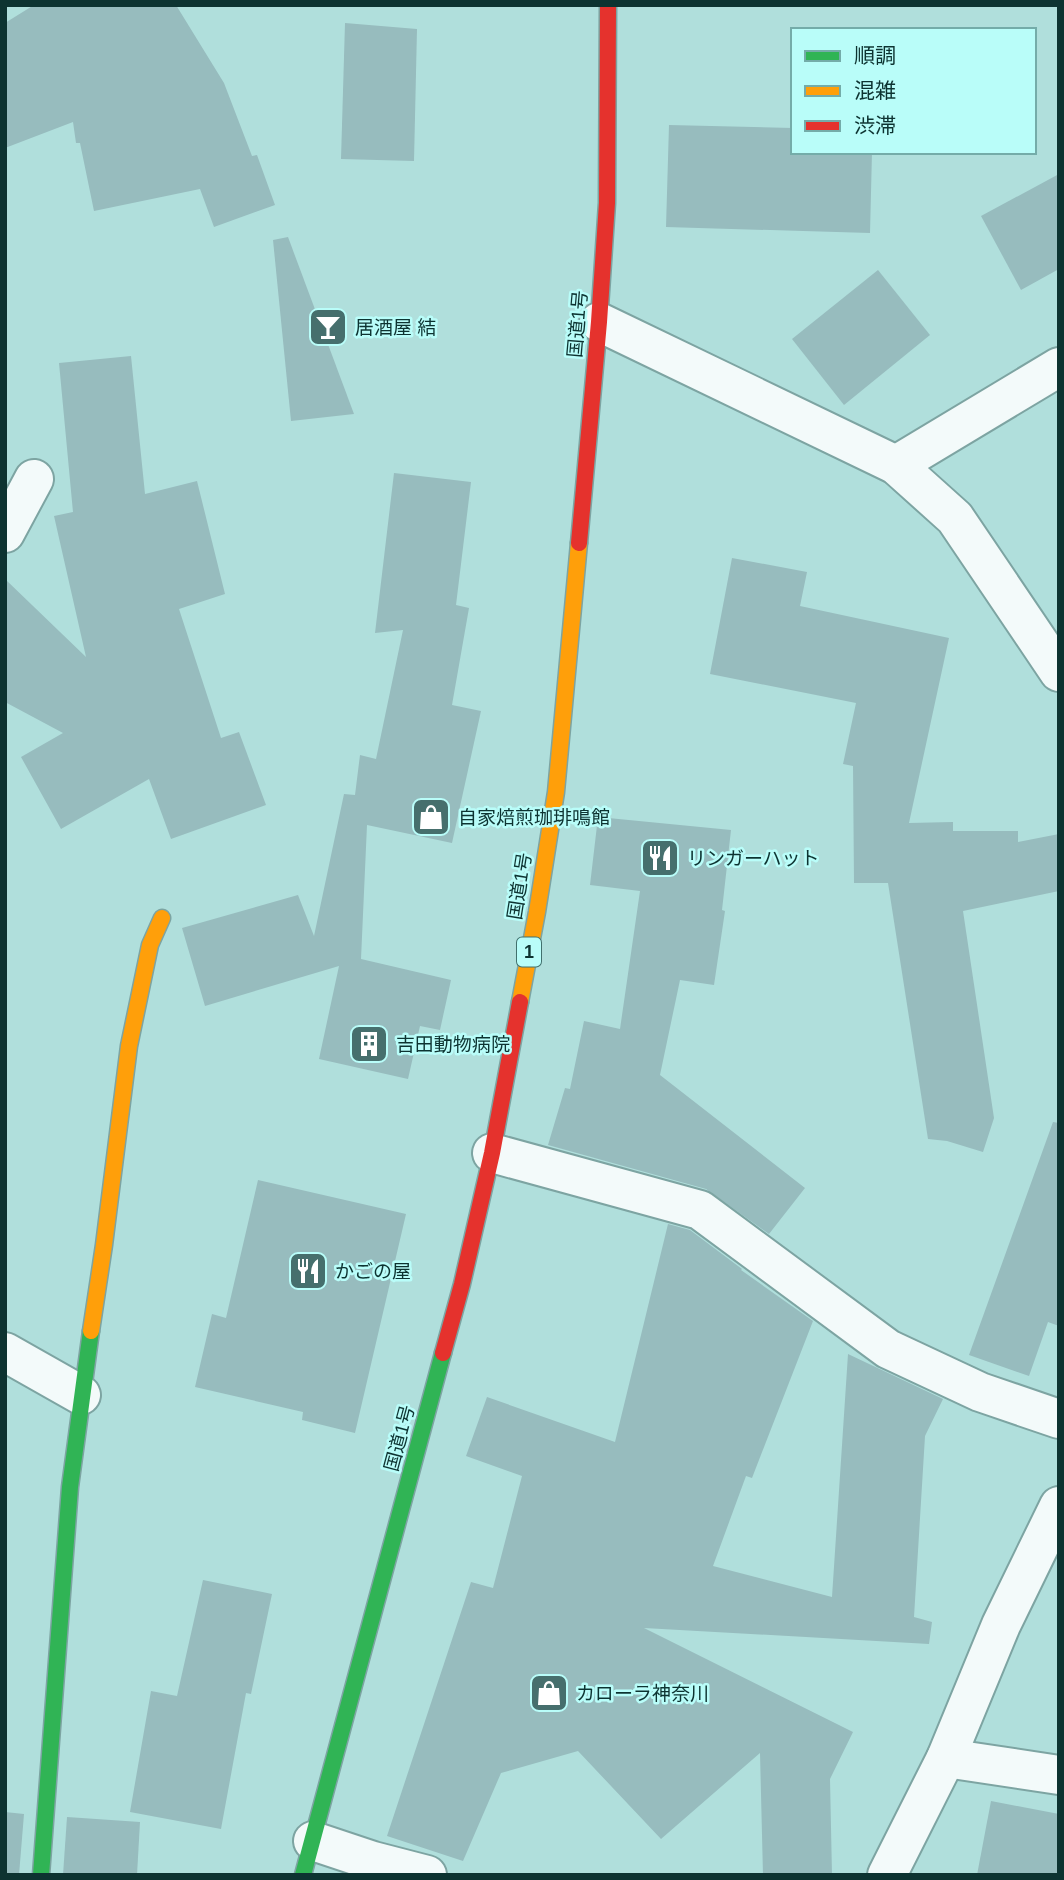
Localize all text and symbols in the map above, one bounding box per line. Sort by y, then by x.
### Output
legend [791,28,1036,154]
text: 順調 [854,44,896,67]
text: 混雑 [854,79,896,102]
text: 渋滞 [854,114,896,137]
street label: 国道1号 [564,289,591,359]
bar icon: 居酒屋 結 [307,306,349,348]
place label: 居酒屋 結 [355,317,436,338]
shop icon: 自家焙煎珈琲鳴館 [410,796,452,838]
place label: 自家焙煎珈琲鳴館 [458,807,610,828]
restaurant icon: リンガーハット [639,837,681,879]
place label: リンガーハット [687,848,820,869]
street label: 国道1号 [504,851,535,921]
road number: 1 [517,937,541,967]
building icon: 吉田動物病院 [348,1023,390,1065]
place label: 吉田動物病院 [396,1034,510,1055]
restaurant icon: かごの屋 [287,1250,329,1292]
place label: かごの屋 [335,1261,411,1282]
street label: 国道1号 [381,1403,418,1473]
shop icon: カローラ神奈川 [528,1672,570,1714]
place label: カローラ神奈川 [576,1683,709,1704]

